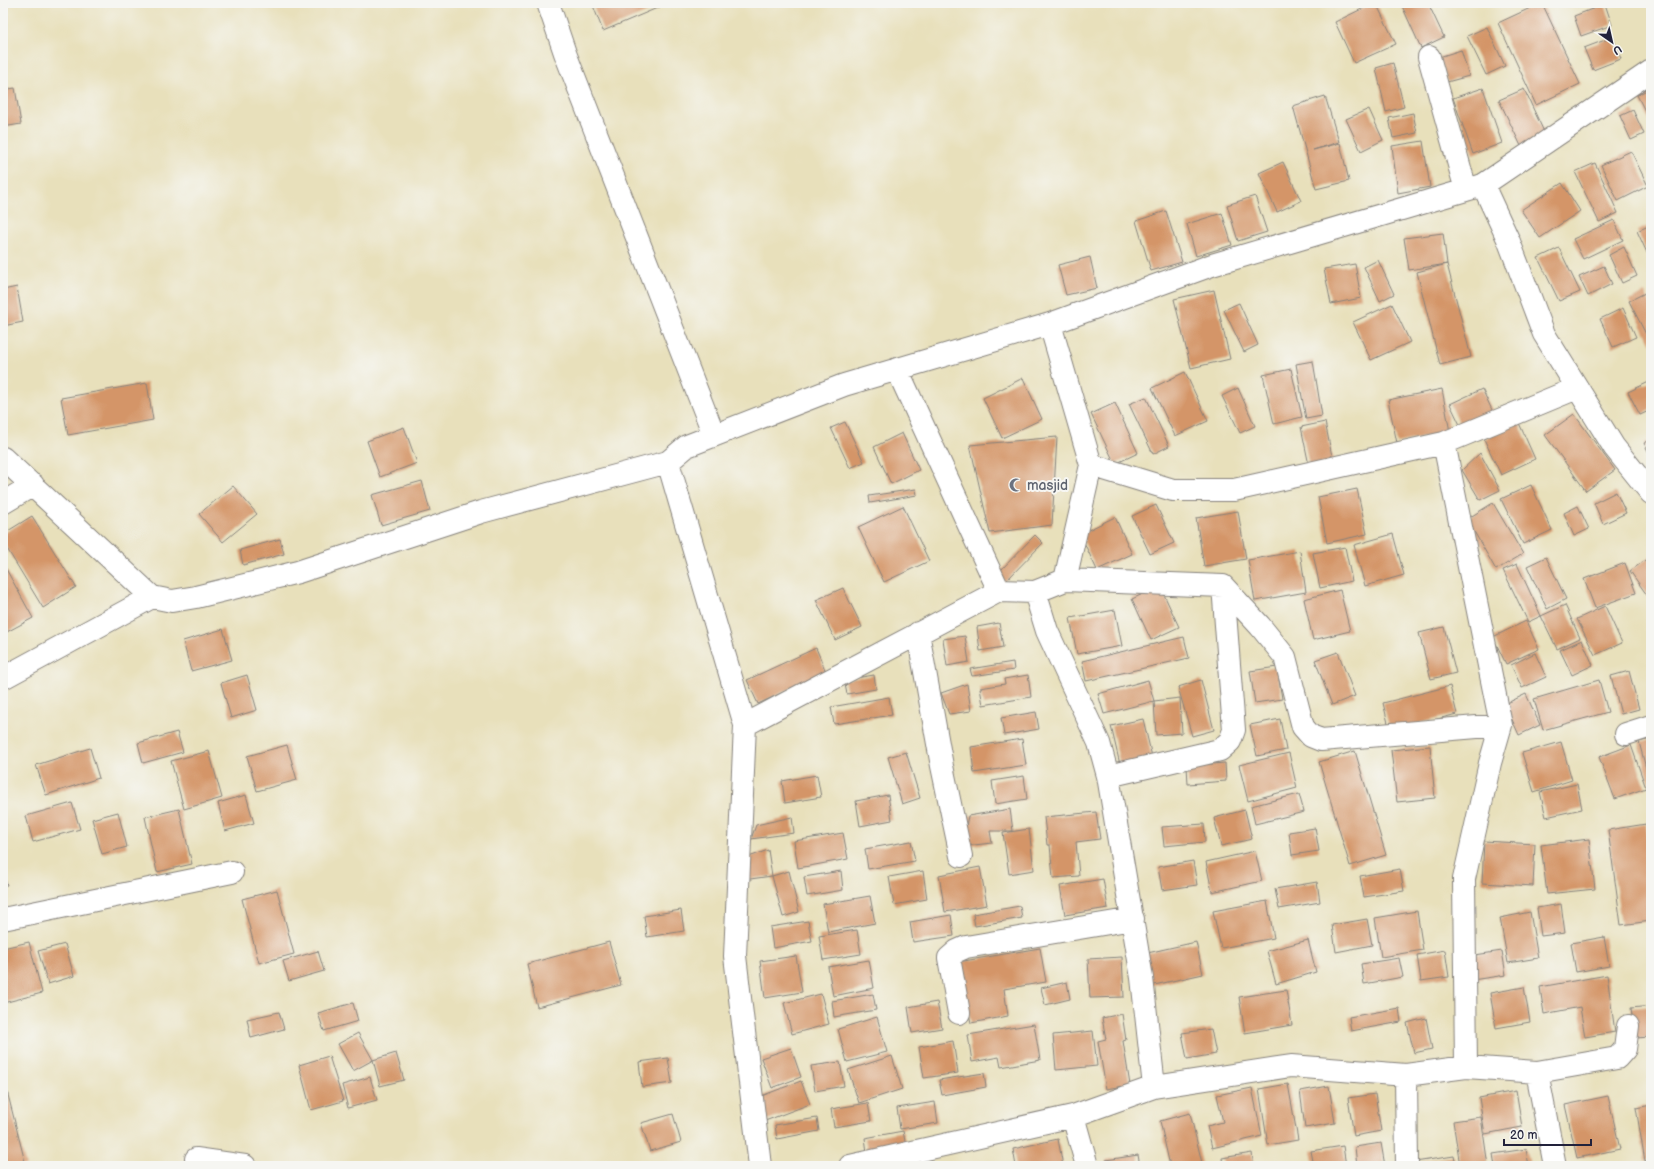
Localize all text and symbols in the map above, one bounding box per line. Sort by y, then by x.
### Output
north arrow [1592,22,1632,62]
text: U [1610,42,1624,58]
mosque icon: masjid [1008,477,1024,493]
place label: masjid [1027,477,1068,494]
scale bar [1504,1121,1591,1147]
text: 20 m [1510,1128,1537,1143]

